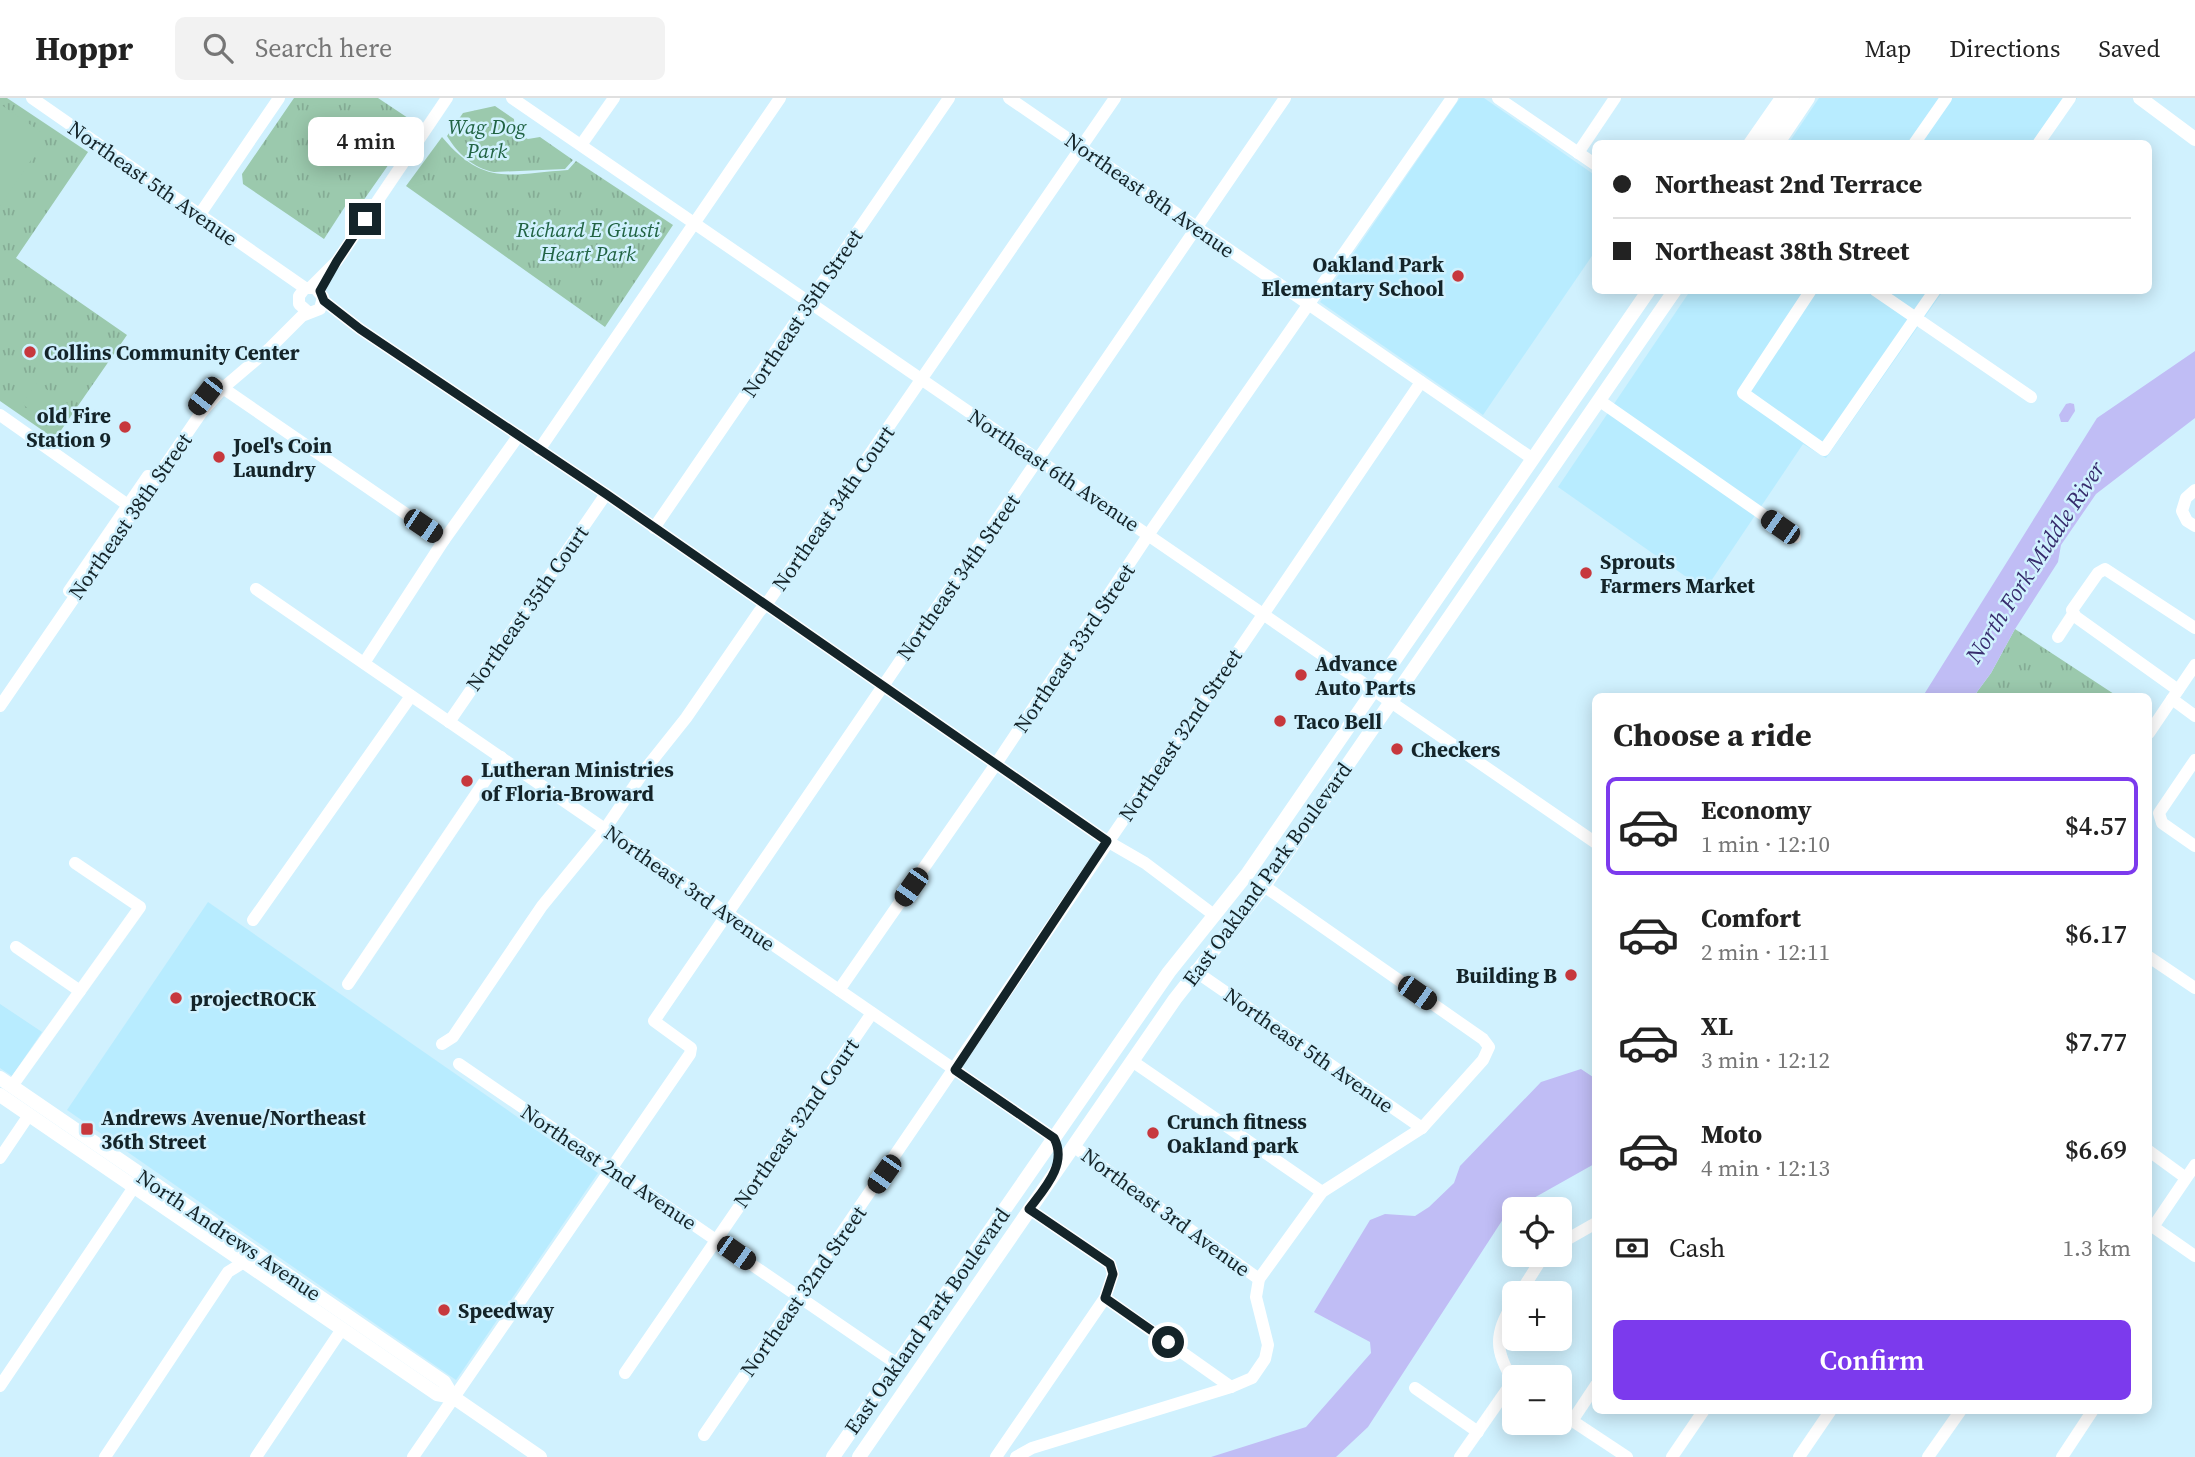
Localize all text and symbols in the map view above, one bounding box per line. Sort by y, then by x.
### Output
search box [175,17,665,80]
text: Hoppr [35,26,133,71]
icon: search [199,29,237,67]
text: Search here [255,30,392,66]
text: Map [1864,32,1911,65]
text: Directions [1949,32,2060,65]
text: Saved [2098,32,2160,65]
park label: Wag Dog Park [448,112,527,165]
street label: Northeast 5th Avenue [62,113,244,253]
callout: 4 min [307,117,423,166]
text: 4 min [336,125,396,157]
street label: Northeast 8th Avenue [1059,125,1241,265]
text: Northeast 2nd Terrace [1655,166,1922,202]
route end [349,203,381,235]
park label: Richard E Giusti Heart Park [515,215,660,268]
street label: Northeast 35th Street [735,223,869,403]
text: Northeast 38th Street [1655,233,1909,269]
place label: Oakland Park Elementary School [1261,250,1444,303]
marker: Oakland Park Elementary School [1450,268,1466,284]
place label: Collins Community Center [44,338,300,367]
marker: Collins Community Center [22,344,38,360]
car [184,373,227,419]
place label: old Fire Station 9 [26,401,111,454]
street label: Northeast 6th Avenue [962,402,1146,538]
marker: old Fire Station 9 [117,419,133,435]
street label: Northeast 34th Court [765,419,901,596]
street label: Northeast 38th Street [62,427,198,605]
place label: Joel's Coin Laundry [231,431,332,484]
marker: Joel's Coin Laundry [211,449,227,465]
water label: North Fork Middle River [1957,454,2113,670]
street label: Northeast 34th Street [890,488,1026,666]
car [400,506,447,546]
car [1757,506,1804,548]
street label: Northeast 35th Court [459,519,595,696]
place label: Sprouts Farmers Market [1600,547,1755,600]
street label: Northeast 33rd Street [1007,558,1142,738]
marker: Sprouts Farmers Market [1578,565,1594,581]
street label: Northeast 32nd Street [1111,643,1249,827]
place label: Advance Auto Parts [1315,649,1416,702]
marker: Advance Auto Parts [1293,667,1309,683]
place label: Taco Bell [1294,707,1382,736]
marker: Taco Bell [1272,713,1288,729]
text: Choose a ride [1613,713,1812,757]
place label: Checkers [1411,735,1501,764]
marker: Checkers [1389,741,1405,757]
place label: Lutheran Ministries of Floria-Broward [481,755,674,808]
street label: East Oakland Park Boulevard [1176,756,1358,992]
marker: Lutheran Ministries of Floria-Broward [459,773,475,789]
text: Economy [1701,792,1812,828]
icon: car [1617,795,1680,858]
text: $4.57 [2065,808,2127,844]
street label: Northeast 3rd Avenue [599,818,781,958]
text: 1 min · 12:10 [1701,828,1830,860]
car [891,864,932,910]
text: Comfort [1701,900,1801,936]
icon: car [1617,903,1680,966]
text: $6.17 [2065,916,2127,952]
text: 2 min · 12:11 [1701,936,1830,968]
place label: Building B [1456,961,1557,990]
marker: Building B [1563,967,1579,983]
car [1394,972,1441,1014]
street label: Northeast 5th Avenue [1218,980,1400,1120]
place label: projectROCK [190,984,317,1013]
marker: projectROCK [168,990,184,1006]
text: XL [1701,1008,1733,1044]
icon: car [1617,1011,1680,1074]
text: $7.77 [2065,1024,2127,1060]
street label: Northeast 32nd Court [727,1032,866,1214]
text: 3 min · 12:12 [1701,1044,1830,1076]
street label: Northeast 2nd Avenue [515,1097,703,1237]
place label: Andrews Avenue/Northeast 36th Street [101,1103,366,1156]
place label: Crunch fitness Oakland park [1167,1107,1307,1160]
text: Moto [1701,1116,1762,1152]
icon: car [1617,1119,1680,1182]
marker: Andrews Avenue/Northeast 36th Street [79,1121,95,1137]
marker: Crunch fitness Oakland park [1145,1125,1161,1141]
text: $6.69 [2065,1132,2127,1168]
street label: Northeast 3rd Avenue [1076,1141,1256,1283]
car [864,1151,905,1197]
text: 4 min · 12:13 [1701,1152,1830,1184]
street label: North Andrews Avenue [131,1162,327,1308]
map controls [1502,1197,1572,1435]
button: locate [1502,1197,1572,1267]
street label: Northeast 32nd Street [733,1200,873,1382]
street label: East Oakland Park Boulevard [838,1202,1016,1440]
icon: cash [1613,1229,1651,1267]
text: Cash [1669,1230,1725,1266]
car [713,1232,760,1274]
text: 1.3 km [2062,1232,2131,1264]
button: + [1502,1281,1572,1351]
place label: Speedway [458,1296,555,1325]
marker: Speedway [436,1302,452,1318]
button: Confirm [1613,1320,2131,1400]
route start [1152,1326,1184,1358]
button: − [1502,1365,1572,1435]

